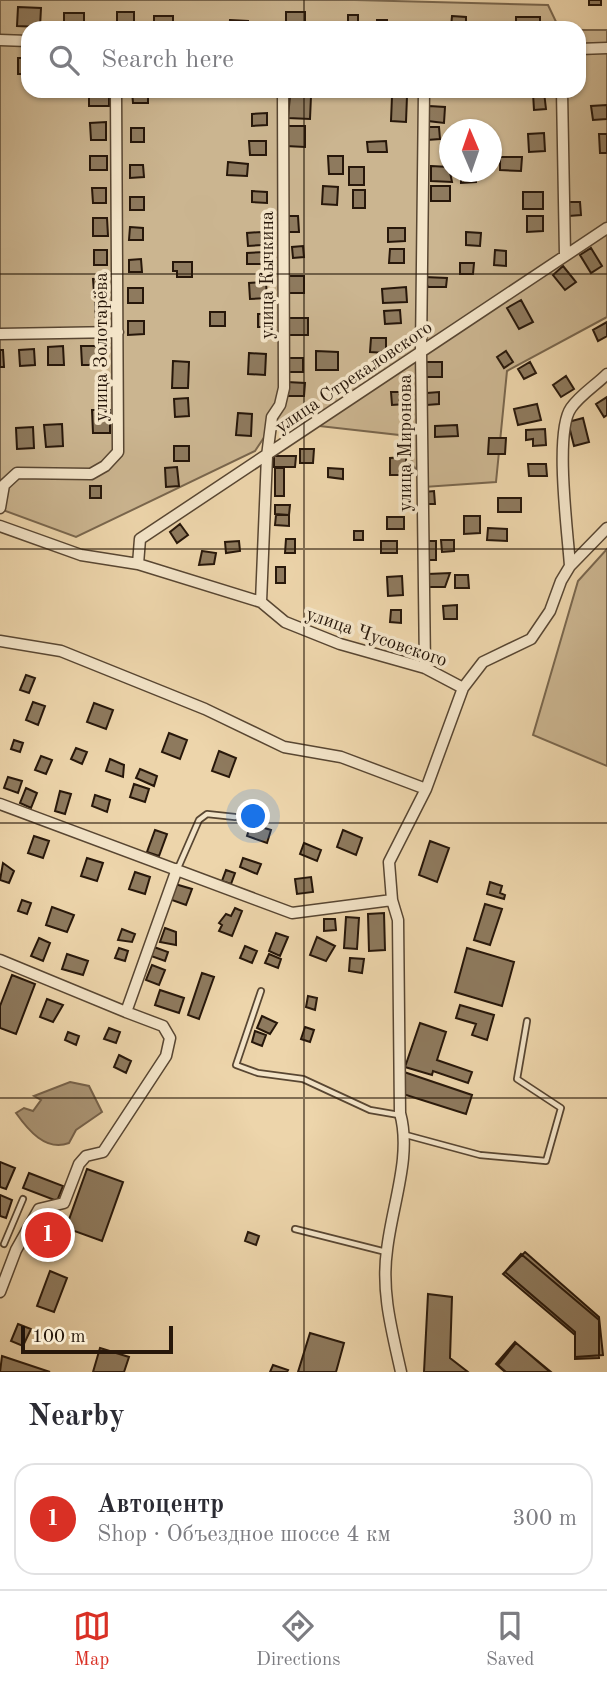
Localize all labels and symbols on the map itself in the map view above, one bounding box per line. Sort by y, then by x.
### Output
north arrow [439,119,502,182]
street label: улица Кычкина [259,210,278,339]
street label: улица Золотарёва [93,272,112,422]
street label: улица Стрекаловского [272,318,436,438]
street label: улица Миронова [397,374,416,512]
street label: улица Чусовского [303,605,449,671]
your location [236,799,270,833]
pin: 1 [25,1209,71,1261]
scale bar [21,1323,173,1355]

